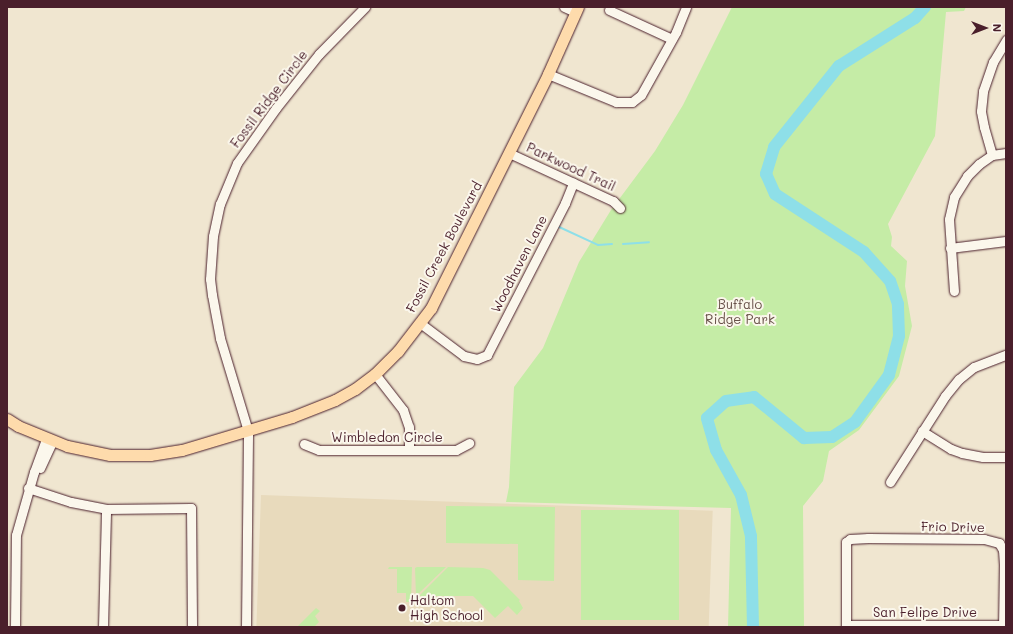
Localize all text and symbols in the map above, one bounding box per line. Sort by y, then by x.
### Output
north arrow [965,8,1005,48]
text: N [990,24,1005,32]
street label: Fossil Ridge Circle [227,47,311,151]
street label: Parkwood Trail [524,140,618,194]
street label: Fossil Creek Boulevard [403,179,485,315]
street label: Woodhaven Lane [488,213,550,315]
park label: Buffalo Ridge Park [705,297,775,328]
street label: Wimbledon Circle [331,429,443,445]
street label: Frio Drive [921,519,985,535]
place label: Haltom High School [410,593,483,624]
marker: Haltom High School [397,603,407,613]
street label: San Felipe Drive [873,604,977,620]

